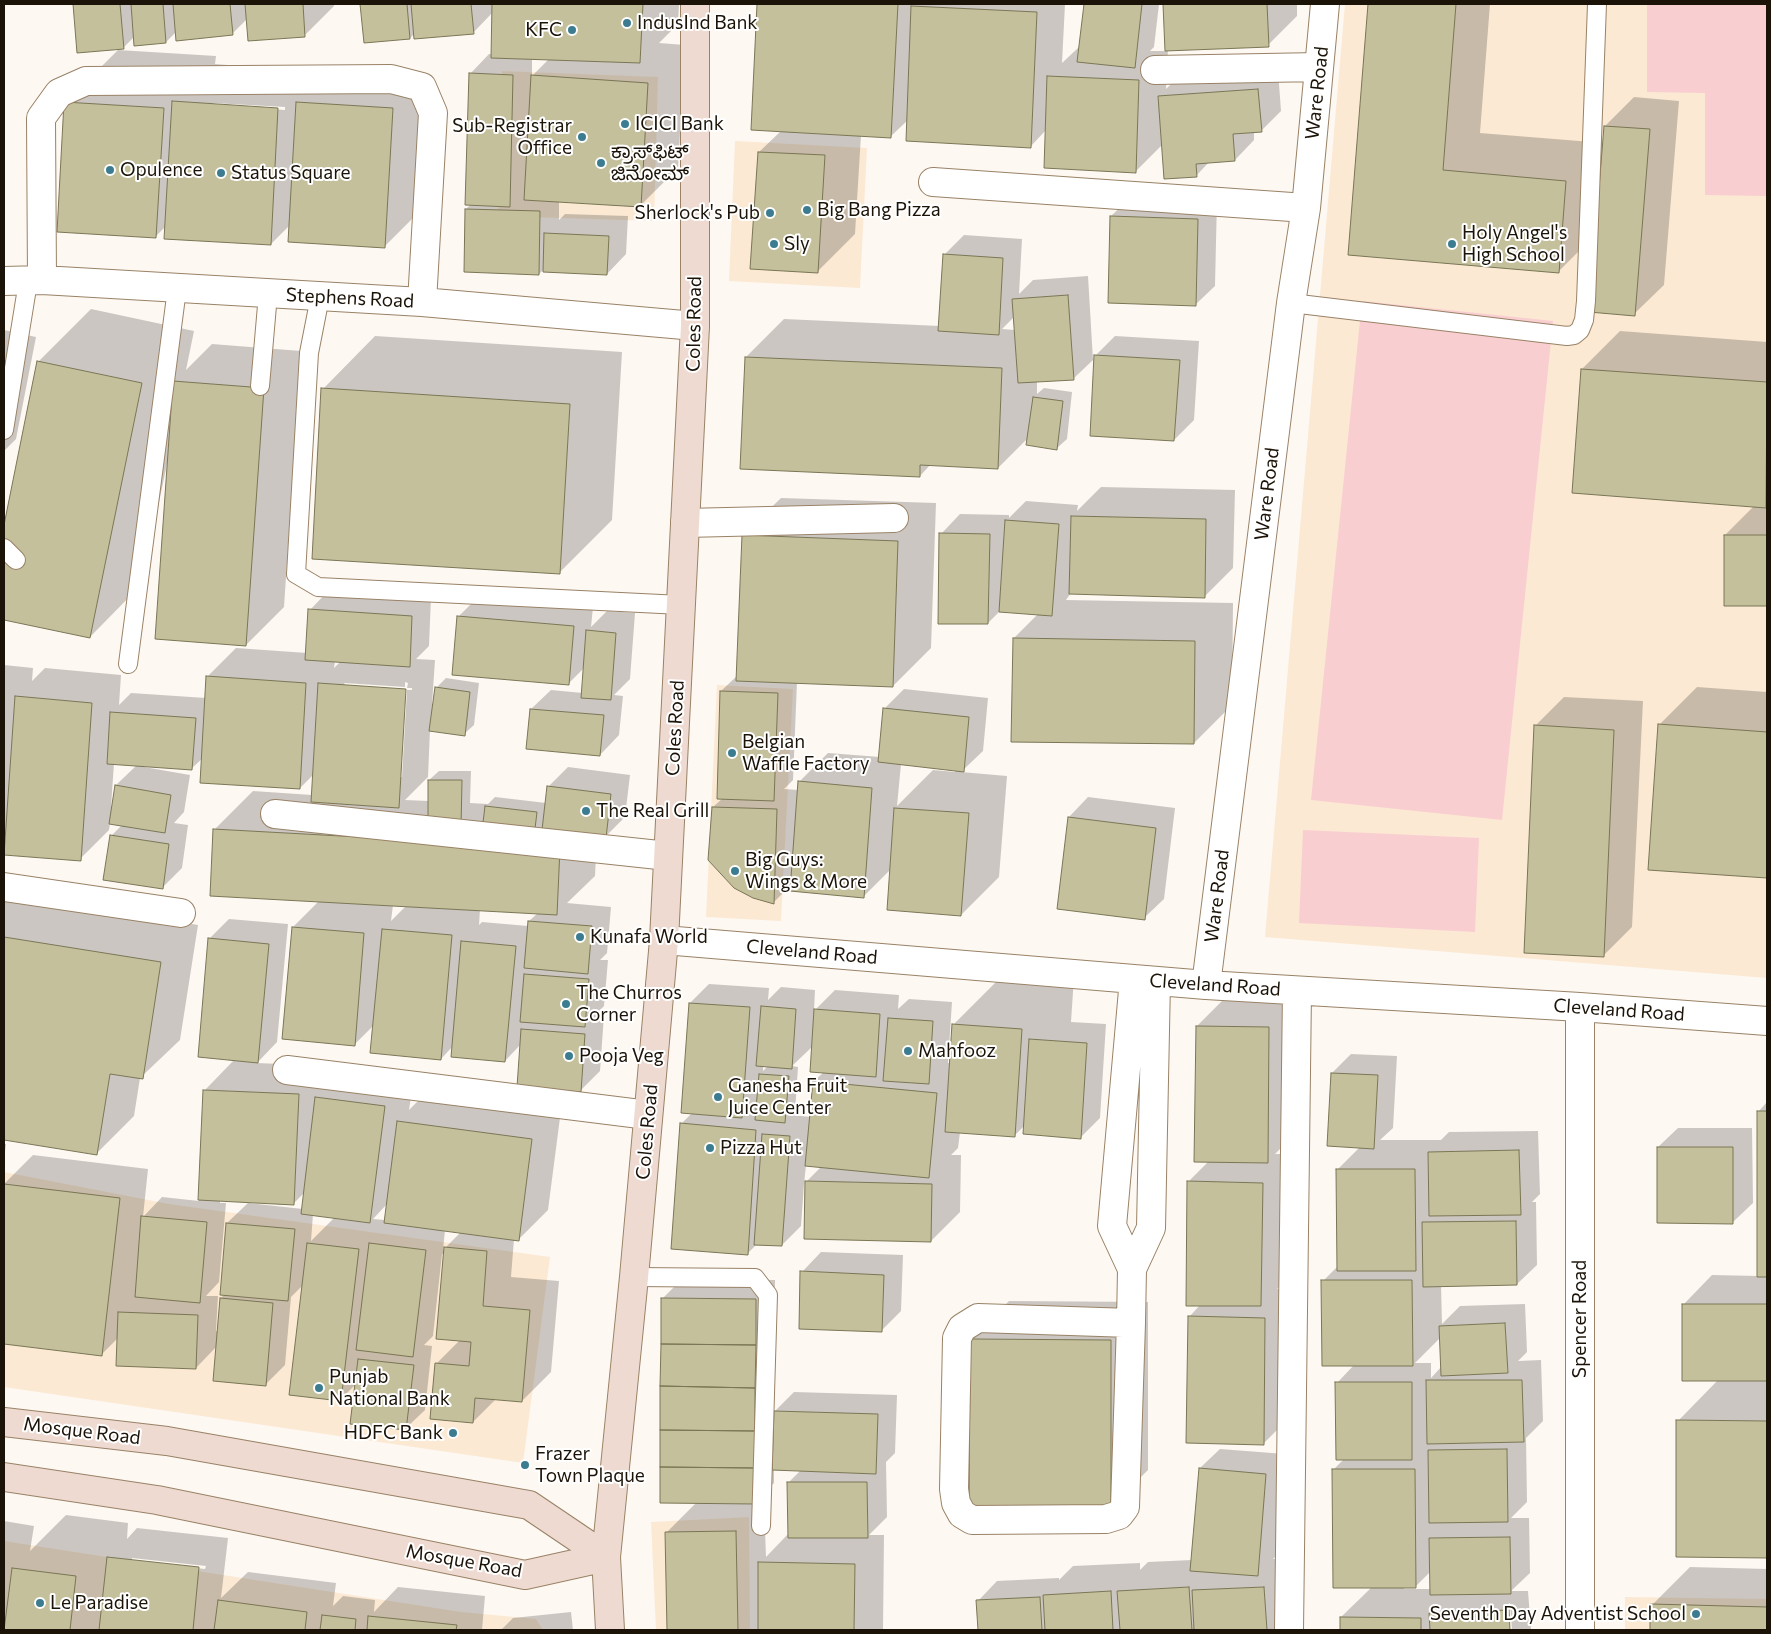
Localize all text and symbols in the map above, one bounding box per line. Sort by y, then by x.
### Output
place label: IndusInd Bank [637,12,758,34]
marker: IndusInd Bank [621,17,633,29]
place label: KFC [525,19,562,41]
marker: KFC [566,24,578,36]
street label: Ware Road [1301,45,1333,141]
place label: ICICI Bank [635,113,724,135]
place label: Sub-Registrar Office [452,115,572,159]
marker: ICICI Bank [619,118,631,130]
marker: Sub-Registrar Office [576,131,588,143]
place label: ಕ್ರಾಸ್‌ಫಿಟ್ ಜಿನೋಮ್ [611,141,689,185]
marker: ಕ್ರಾಸ್‌ಫಿಟ್ ಜಿನೋಮ್ [595,157,607,169]
place label: Opulence [120,159,203,181]
place label: Status Square [231,162,350,184]
marker: Opulence [104,164,116,176]
marker: Status Square [215,167,227,179]
place label: Big Bang Pizza [817,199,941,221]
place label: Sherlock's Pub [635,202,760,224]
marker: Big Bang Pizza [801,204,813,216]
marker: Sherlock's Pub [764,207,776,219]
place label: Holy Angel's High School [1462,222,1567,266]
place label: Sly [784,233,810,255]
marker: Sly [768,238,780,250]
marker: Holy Angel's High School [1446,238,1458,250]
street label: Coles Road [682,276,706,372]
street label: Stephens Road [285,283,415,313]
street label: Ware Road [1250,446,1284,542]
street label: Coles Road [661,680,689,776]
place label: Belgian Waffle Factory [742,731,870,775]
marker: Belgian Waffle Factory [726,747,738,759]
place label: The Real Grill [596,800,709,822]
marker: The Real Grill [580,805,592,817]
street label: Ware Road [1200,848,1234,944]
place label: Big Guys: Wings & More [745,849,867,893]
marker: Big Guys: Wings & More [729,865,741,877]
place label: Kunafa World [590,926,708,948]
marker: Kunafa World [574,931,586,943]
street label: Cleveland Road [745,935,879,969]
street label: Cleveland Road [1149,969,1281,1001]
place label: The Churros Corner [576,982,682,1026]
street label: Cleveland Road [1553,994,1685,1026]
marker: The Churros Corner [560,998,572,1010]
place label: Mahfooz [918,1040,996,1062]
place label: Pooja Veg [579,1045,664,1067]
marker: Mahfooz [902,1045,914,1057]
marker: Pooja Veg [563,1050,575,1062]
place label: Ganesha Fruit Juice Center [728,1075,847,1119]
street label: Coles Road [631,1083,663,1181]
marker: Ganesha Fruit Juice Center [712,1091,724,1103]
place label: Pizza Hut [720,1137,802,1159]
marker: Pizza Hut [704,1142,716,1154]
street label: Spencer Road [1569,1260,1591,1378]
place label: Punjab National Bank [329,1366,450,1410]
marker: Punjab National Bank [313,1382,325,1394]
street label: Mosque Road [22,1413,142,1449]
place label: HDFC Bank [344,1422,443,1444]
marker: HDFC Bank [447,1427,459,1439]
place label: Frazer Town Plaque [535,1443,645,1487]
marker: Frazer Town Plaque [519,1459,531,1471]
street label: Mosque Road [404,1540,524,1582]
place label: Le Paradise [50,1592,148,1614]
marker: Le Paradise [34,1597,46,1609]
place label: Seventh Day Adventist School [1430,1603,1686,1625]
marker: Seventh Day Adventist School [1690,1608,1702,1620]

